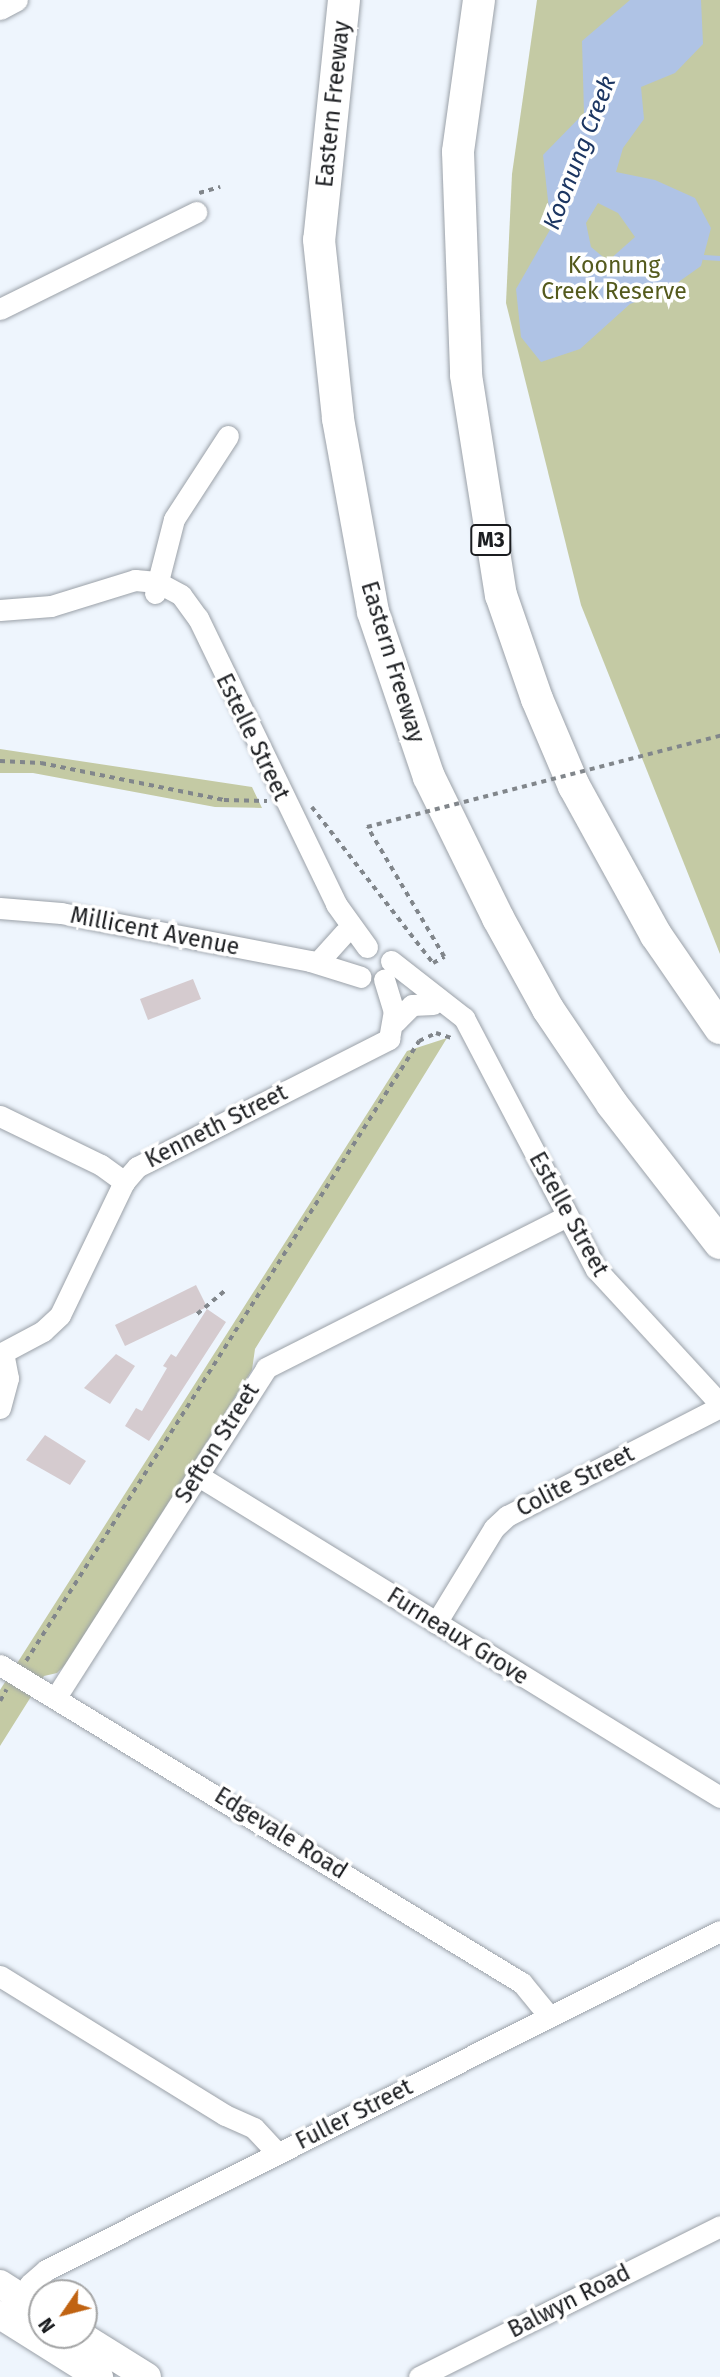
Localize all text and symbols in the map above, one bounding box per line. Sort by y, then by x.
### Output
street label: Eastern Freeway [311,19,355,189]
water label: Koonung Creek [537,72,623,234]
park label: Koonung Creek Reserve [541,251,687,305]
road number: M3 [470,522,512,558]
street label: Eastern Freeway [355,578,431,746]
street label: Estelle Street [210,669,296,805]
street label: Millicent Avenue [68,901,242,961]
street label: Kenneth Street [140,1078,292,1174]
street label: Estelle Street [524,1147,614,1281]
street label: Sefton Street [169,1378,265,1508]
street label: Colite Street [512,1440,638,1522]
street label: Furneaux Grove [382,1582,534,1690]
street label: Edgevale Road [210,1781,352,1885]
street label: Fuller Street [291,2073,417,2155]
street label: Balwyn Road [503,2258,635,2344]
north arrow [28,2279,98,2349]
text: N [34,2313,60,2337]

